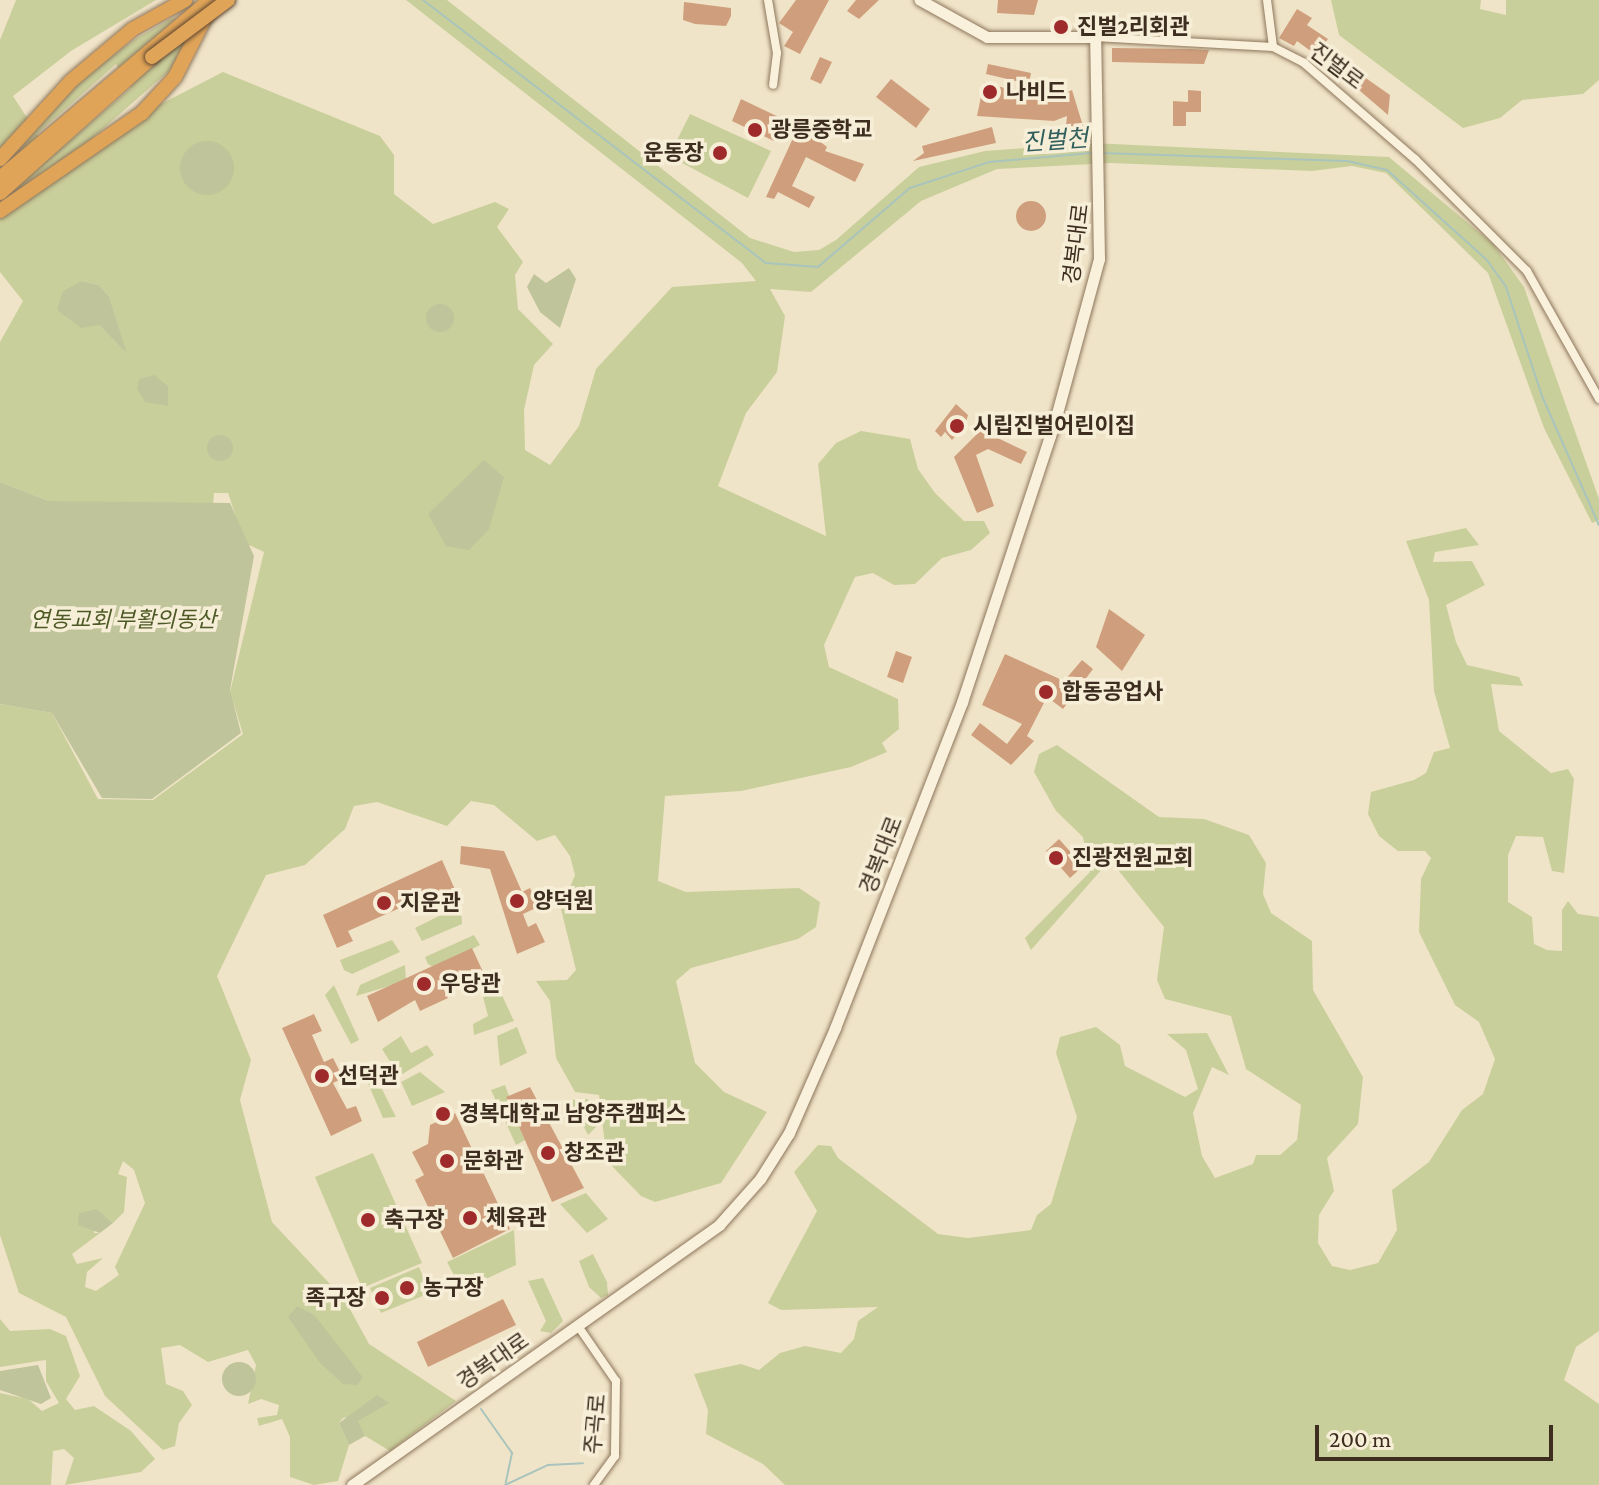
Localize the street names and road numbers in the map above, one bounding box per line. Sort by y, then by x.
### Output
street label: 진벌로 [1305,37,1369,95]
street label: 경복대로 [1058,202,1094,286]
street label: 경복대로 [854,812,908,898]
street label: 경복대로 [452,1327,534,1395]
street label: 주곡로 [579,1393,611,1455]

